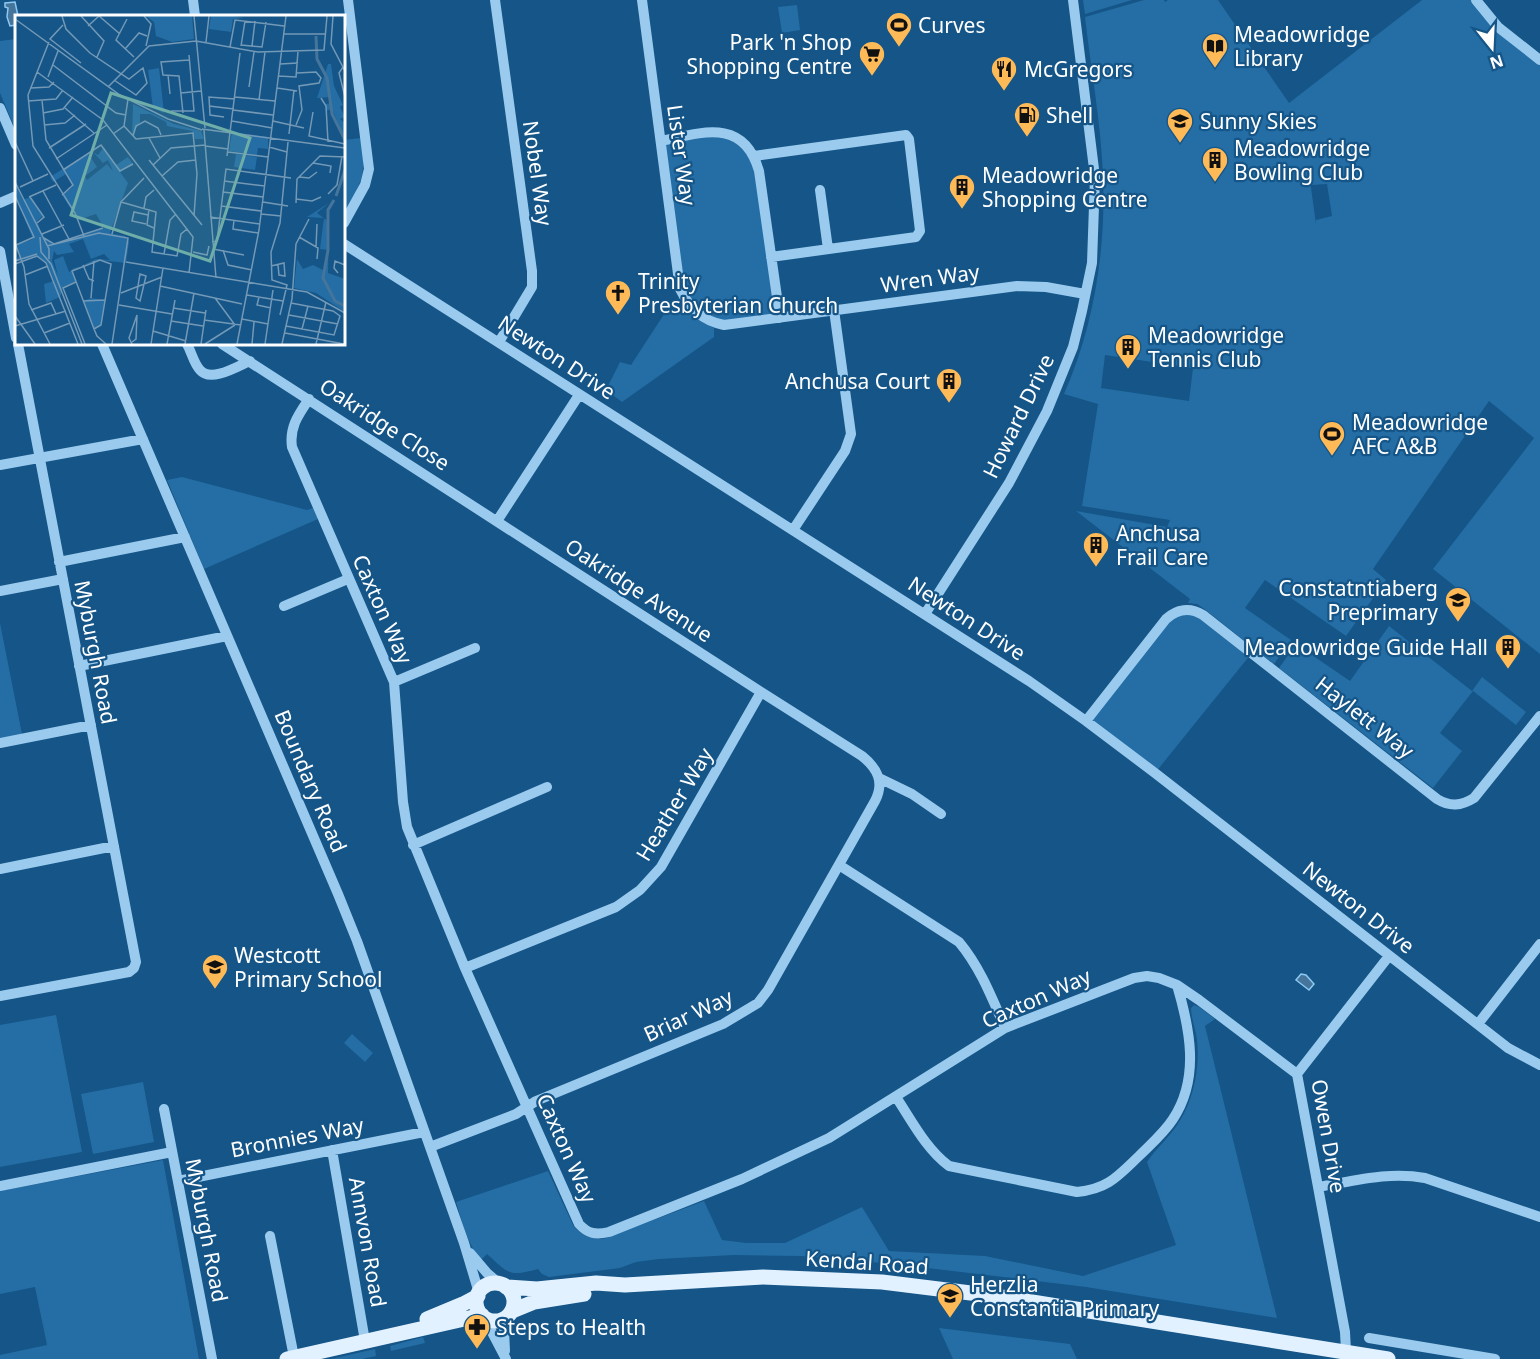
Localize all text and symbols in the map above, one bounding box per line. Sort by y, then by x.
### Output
sports icon: Curves [884,10,914,48]
place label: Curves [918,11,986,39]
inset map [15,15,345,345]
north arrow [1462,18,1522,78]
place label: Meadowridge Library [1234,20,1370,72]
place label: Park 'n Shop Shopping Centre [686,28,852,80]
library icon: Meadowridge Library [1200,31,1230,69]
supermarket icon: Park 'n Shop Shopping Centre [857,39,887,77]
text: N [1487,50,1506,75]
restaurant icon: McGregors [989,54,1019,92]
place label: McGregors [1024,55,1133,83]
fuel station icon: Shell [1012,100,1042,138]
place label: Shell [1046,101,1093,129]
street label: Lister Way [661,103,703,208]
school or university icon: Sunny Skies [1165,106,1195,144]
place label: Sunny Skies [1200,107,1317,135]
street label: Nobel Way [517,119,559,228]
place label: Meadowridge Bowling Club [1234,134,1370,186]
building icon: Meadowridge Bowling Club [1200,145,1230,183]
place label: Meadowridge Shopping Centre [982,161,1148,213]
building icon: Meadowridge Shopping Centre [947,172,977,210]
street label: Wren Way [879,257,981,299]
place label: Trinity Presbyterian Church [638,267,838,319]
church icon: Trinity Presbyterian Church [603,278,633,316]
street label: Newton Drive [493,309,621,405]
place label: Meadowridge Tennis Club [1148,321,1284,373]
building icon: Meadowridge Tennis Club [1113,332,1143,370]
street label: Howard Drive [976,349,1060,483]
building icon: Anchusa Court [934,366,964,404]
place label: Anchusa Court [785,367,930,395]
street label: Oakridge Close [315,371,455,477]
place label: Meadowridge AFC A&B [1352,408,1488,460]
sports icon: Meadowridge AFC A&B [1317,419,1347,457]
place label: Anchusa Frail Care [1116,519,1208,571]
building icon: Anchusa Frail Care [1081,530,1111,568]
street label: Oakridge Avenue [560,532,718,648]
street label: Caxton Way [347,550,420,668]
street label: Newton Drive [903,570,1031,666]
place label: Constatntiaberg Preprimary [1278,574,1438,626]
street label: Myburgh Road [68,578,124,726]
school or university icon: Constatntiaberg Preprimary [1443,585,1473,623]
building icon: Meadowridge Guide Hall [1493,632,1523,670]
place label: Meadowridge Guide Hall [1244,633,1488,661]
street label: Haylett Way [1310,670,1420,764]
street label: Boundary Road [268,705,354,857]
street label: Heather Way [629,742,719,866]
street label: Newton Drive [1297,855,1421,959]
place label: Westcott Primary School [234,941,382,993]
school or university icon: Westcott Primary School [200,952,230,990]
street label: Caxton Way [977,961,1095,1034]
street label: Briar Way [639,982,737,1048]
street label: Owen Drive [1305,1077,1353,1195]
street label: Caxton Way [531,1089,604,1207]
street label: Bronnies Way [228,1110,366,1164]
street label: Myburgh Road [179,1156,235,1304]
street label: Annvon Road [343,1175,393,1309]
street label: Kendal Road [804,1244,930,1280]
place label: Herzlia Constantia Primary [970,1270,1159,1322]
school or university icon: Herzlia Constantia Primary [935,1281,965,1319]
pharmacy icon: Steps to Health [462,1312,492,1350]
place label: Steps to Health [496,1313,646,1341]

